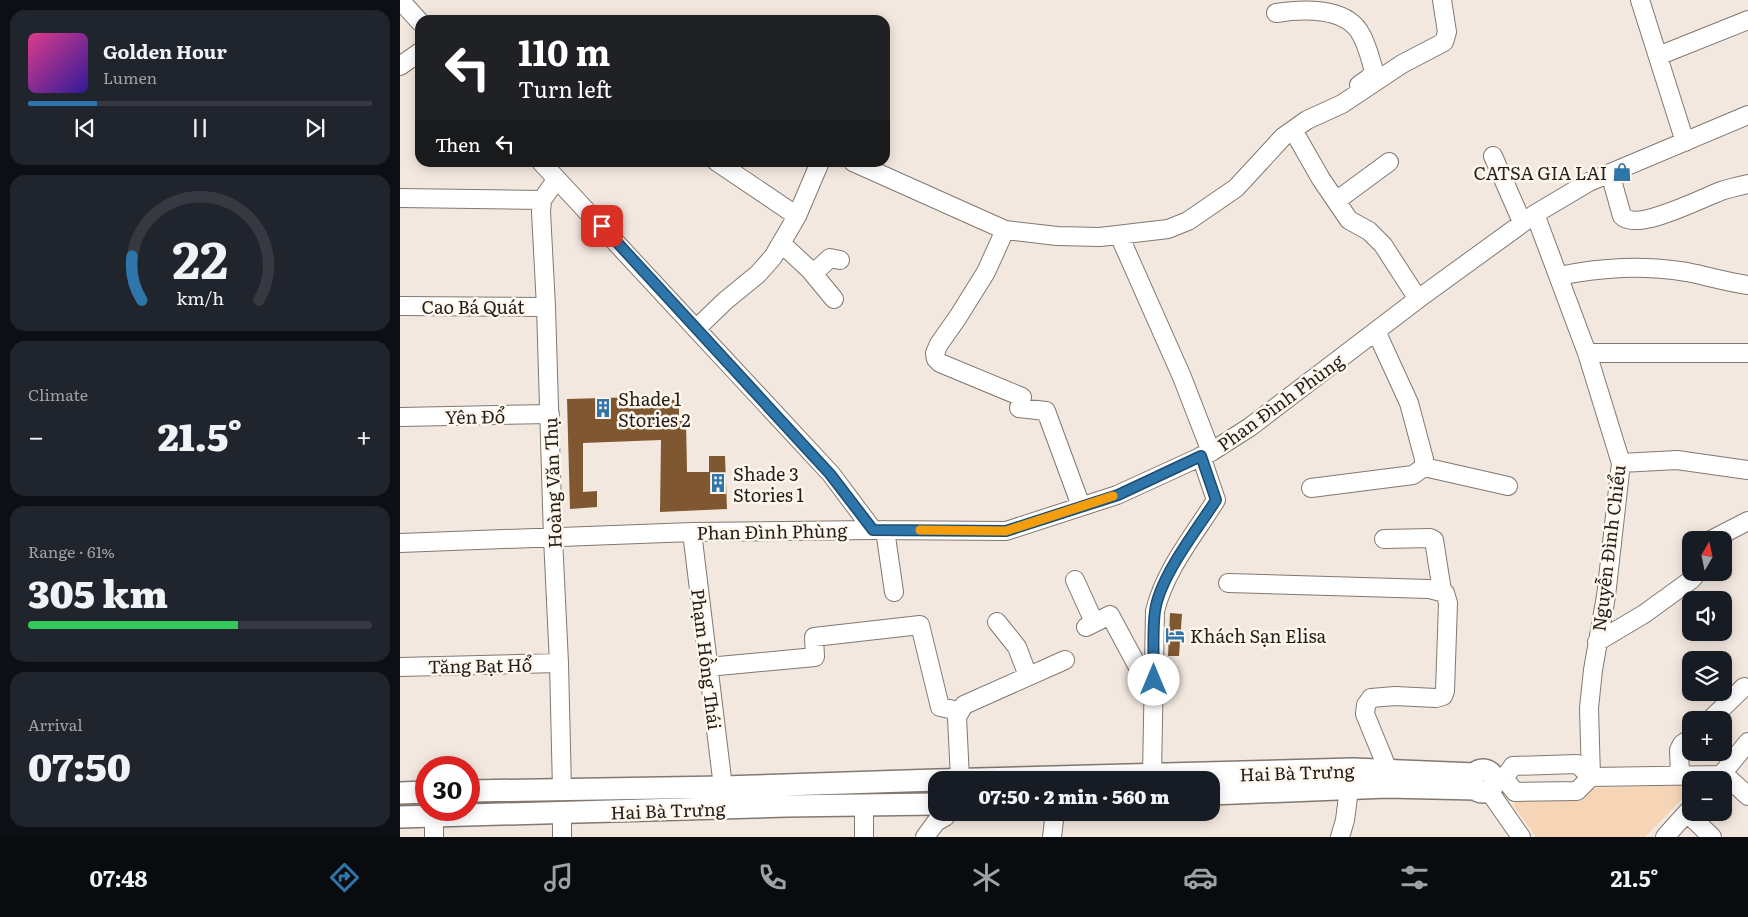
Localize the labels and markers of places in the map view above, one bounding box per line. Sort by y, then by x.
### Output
place label: CATSA GIA LAI [1473,159,1607,186]
shop icon: CATSA GIA LAI [1611,161,1633,183]
pin [581,205,623,247]
place label: Shade 1 Stories 2 [618,385,691,433]
building icon: Shade 1 Stories 2 [592,397,614,419]
place label: Shade 3 Stories 1 [733,460,804,508]
building icon: Shade 3 Stories 1 [707,472,729,494]
place label: Khách Sạn Elisa [1190,622,1327,649]
hotel icon: Khách Sạn Elisa [1164,624,1186,646]

